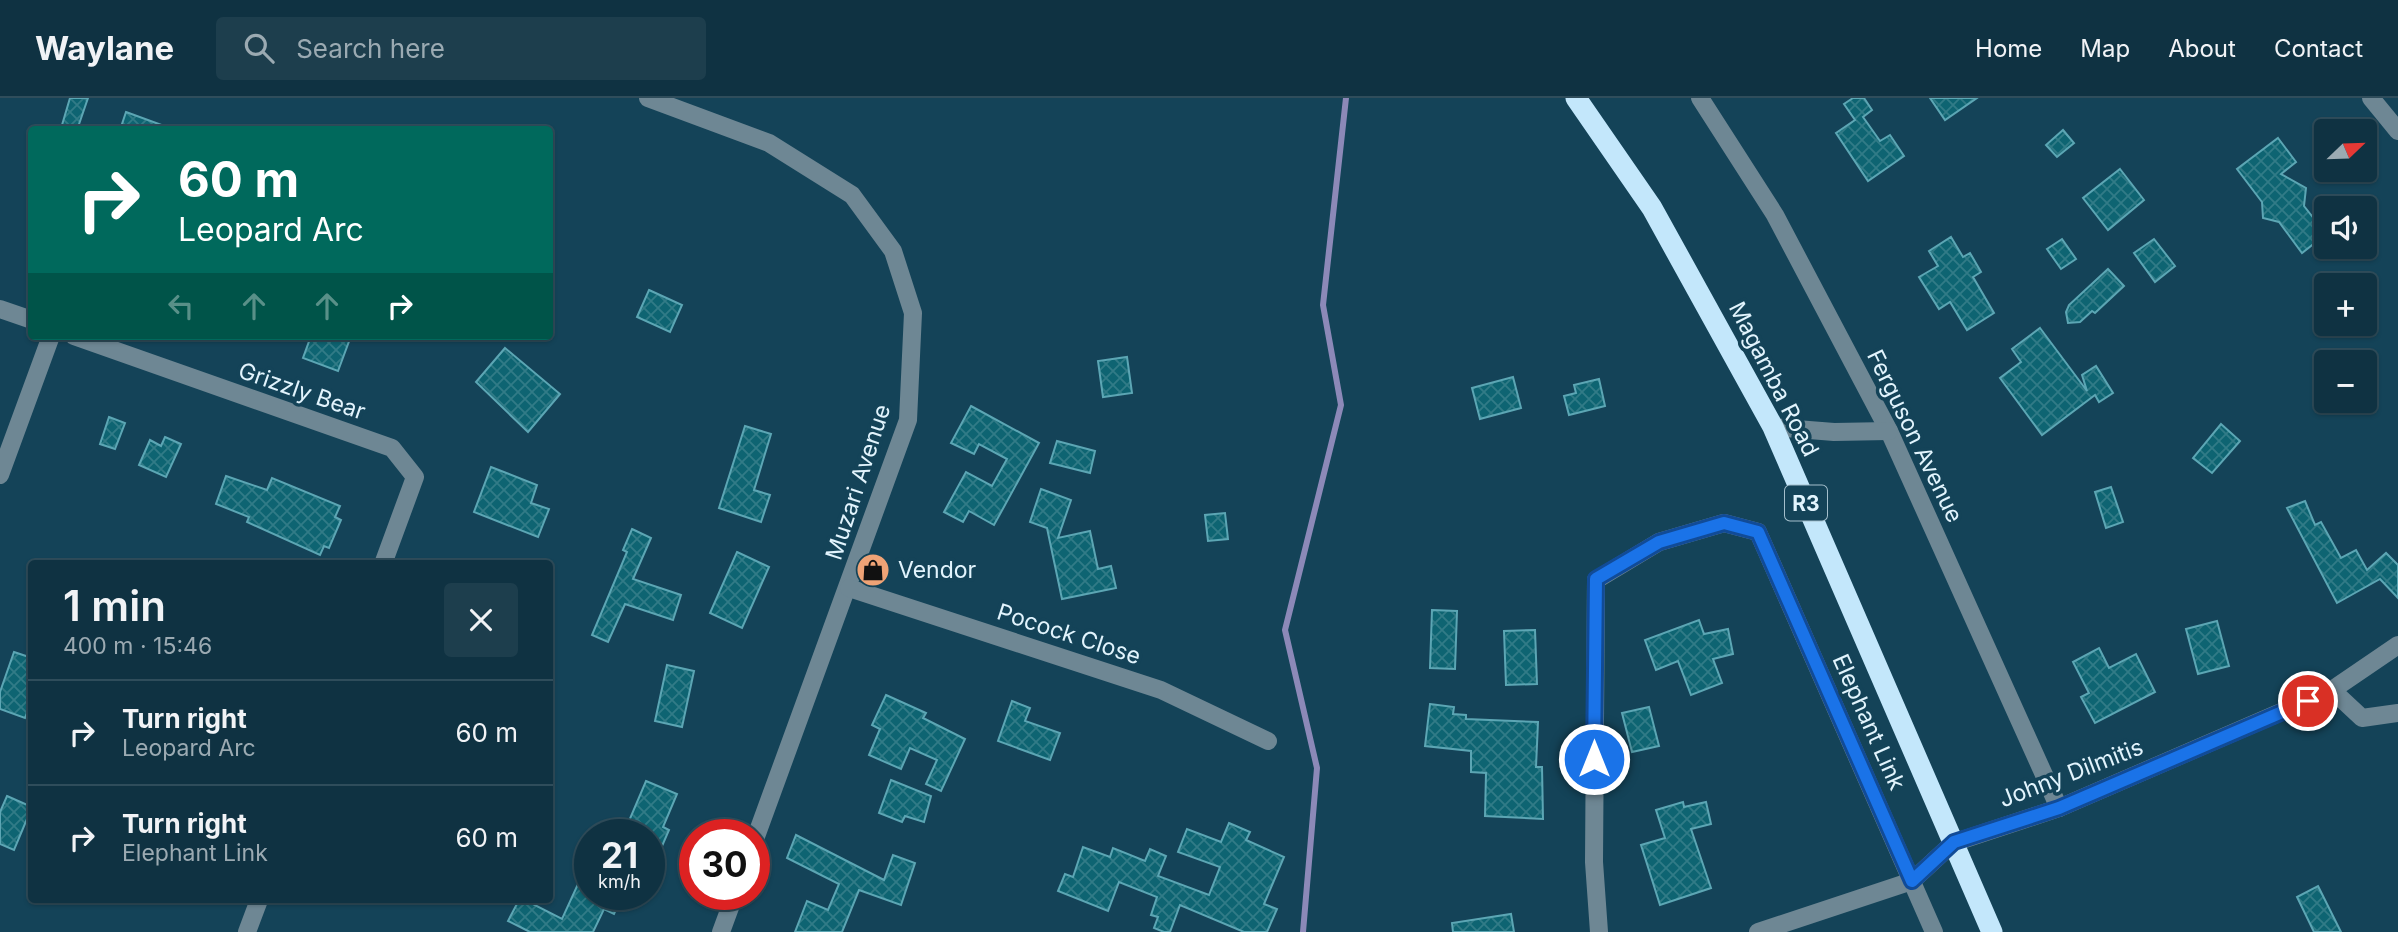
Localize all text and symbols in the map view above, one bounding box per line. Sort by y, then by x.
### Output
search box [216,17,706,80]
text: Waylane [35,28,174,68]
icon: search [240,29,278,67]
text: Search here [296,33,445,64]
text: Home [1975,34,2042,63]
text: Map [2080,34,2130,63]
text: About [2168,34,2236,63]
text: Contact [2274,34,2363,63]
north arrow [2314,119,2376,182]
map controls [2314,119,2377,413]
text: 60 m [178,150,299,209]
icon: right [63,154,154,245]
button: sound [2314,196,2377,259]
text: Leopard Arc [178,210,364,249]
button: + [2314,273,2377,336]
icon: left [162,287,200,325]
icon: ahead [235,287,273,325]
icon: ahead [308,287,346,325]
icon: right [381,287,419,325]
street label: Magamba Road [1723,297,1825,461]
street label: Ferguson Avenue [1861,345,1969,527]
button: − [2314,350,2377,413]
street label: Grizzly Bear [235,356,370,426]
street label: Muzari Avenue [820,401,896,563]
road number: R3 [1785,486,1827,520]
shop icon: Vendor [854,551,892,589]
place label: Vendor [898,556,977,584]
text: 1 min [63,580,166,631]
button: close [444,583,518,657]
street label: Pocock Close [994,598,1144,670]
text: 400 m · 15:46 [63,632,212,660]
street label: Elephant Link [1827,650,1912,795]
pin [2278,671,2338,731]
icon: arrive [2289,682,2327,720]
text: Turn right [122,703,247,734]
icon: right [63,714,101,752]
text: 60 m [455,717,518,748]
position arrow [1557,722,1631,796]
street label: Johny Dilmitis [1995,733,2147,813]
text: Leopard Arc [122,734,256,762]
text: Turn right [122,808,247,839]
icon: right [63,819,101,857]
speed limit sign: 30 [679,819,770,910]
text: 60 m [455,822,518,853]
text: 21 [601,834,638,876]
text: Elephant Link [122,839,268,867]
text: km/h [598,871,641,892]

